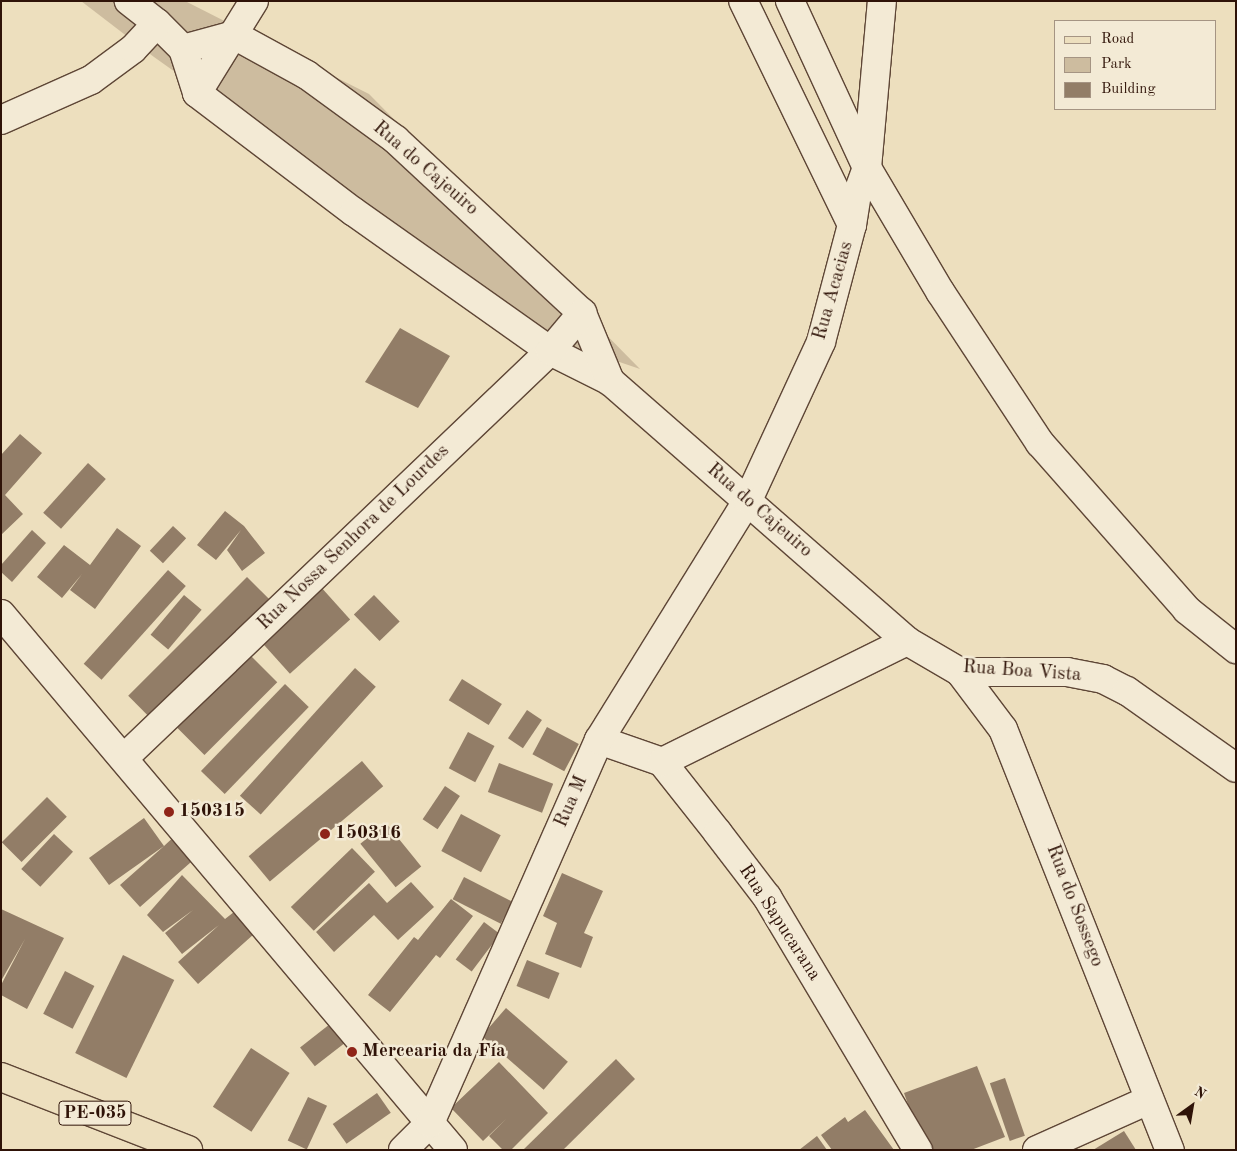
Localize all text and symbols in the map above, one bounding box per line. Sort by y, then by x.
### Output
legend [1054,20,1217,110]
text: Road [1101,32,1134,47]
text: Park [1101,57,1132,72]
text: Building [1101,82,1156,97]
street label: Rua do Cajeuiro [368,117,482,221]
street label: Rua Acacias [809,239,859,343]
street label: Rua Nossa Senhora de Lourdes [253,440,455,636]
street label: Rua do Cajeuiro [702,459,816,563]
street label: Rua Boa Vista [962,656,1082,688]
street label: Rua M [551,773,593,831]
place label: 150315 [179,801,245,823]
marker: 150315 [163,806,175,818]
place label: 150316 [335,823,401,845]
marker: 150316 [319,828,331,840]
street label: Rua do Sossego [1040,842,1108,970]
street label: Rua Sapucarana [733,861,825,985]
place label: Mercearia da Fía [362,1041,506,1063]
marker: Mercearia da Fía [346,1046,358,1058]
north arrow [1167,1081,1217,1131]
text: N [1192,1085,1208,1102]
road number: PE-035 [58,1098,132,1128]

